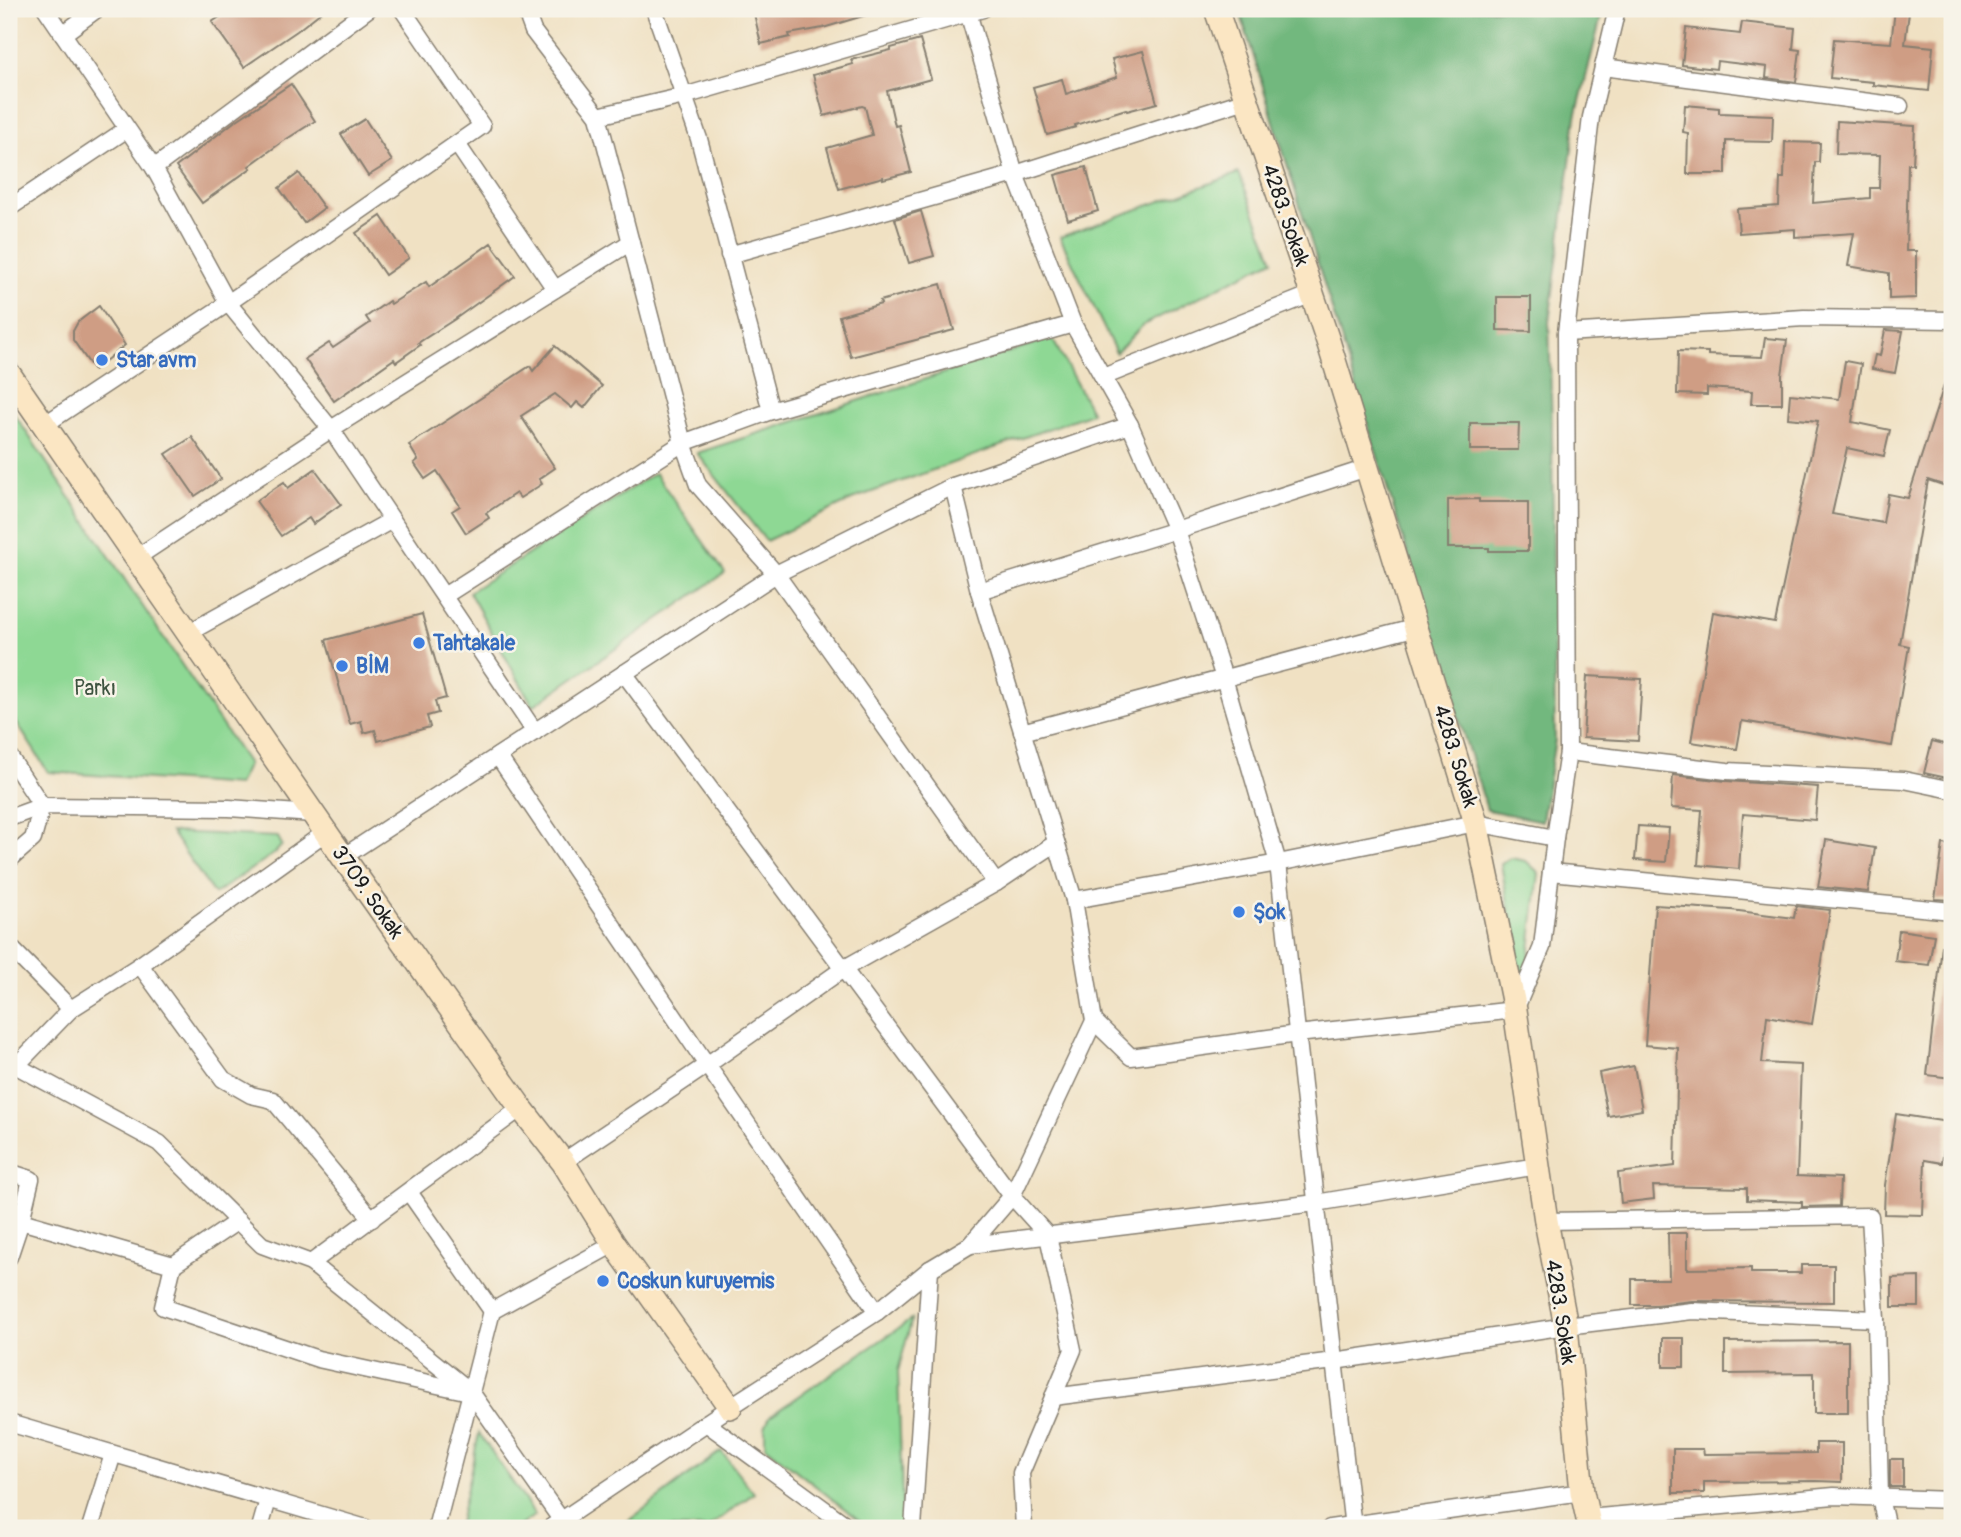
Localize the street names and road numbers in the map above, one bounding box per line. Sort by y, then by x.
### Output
street label: 4283. Sokak [1255,161,1316,270]
street label: 4283. Sokak [1427,701,1484,811]
street label: 3709. Sokak [326,840,410,944]
street label: 4283. Sokak [1539,1258,1582,1367]

